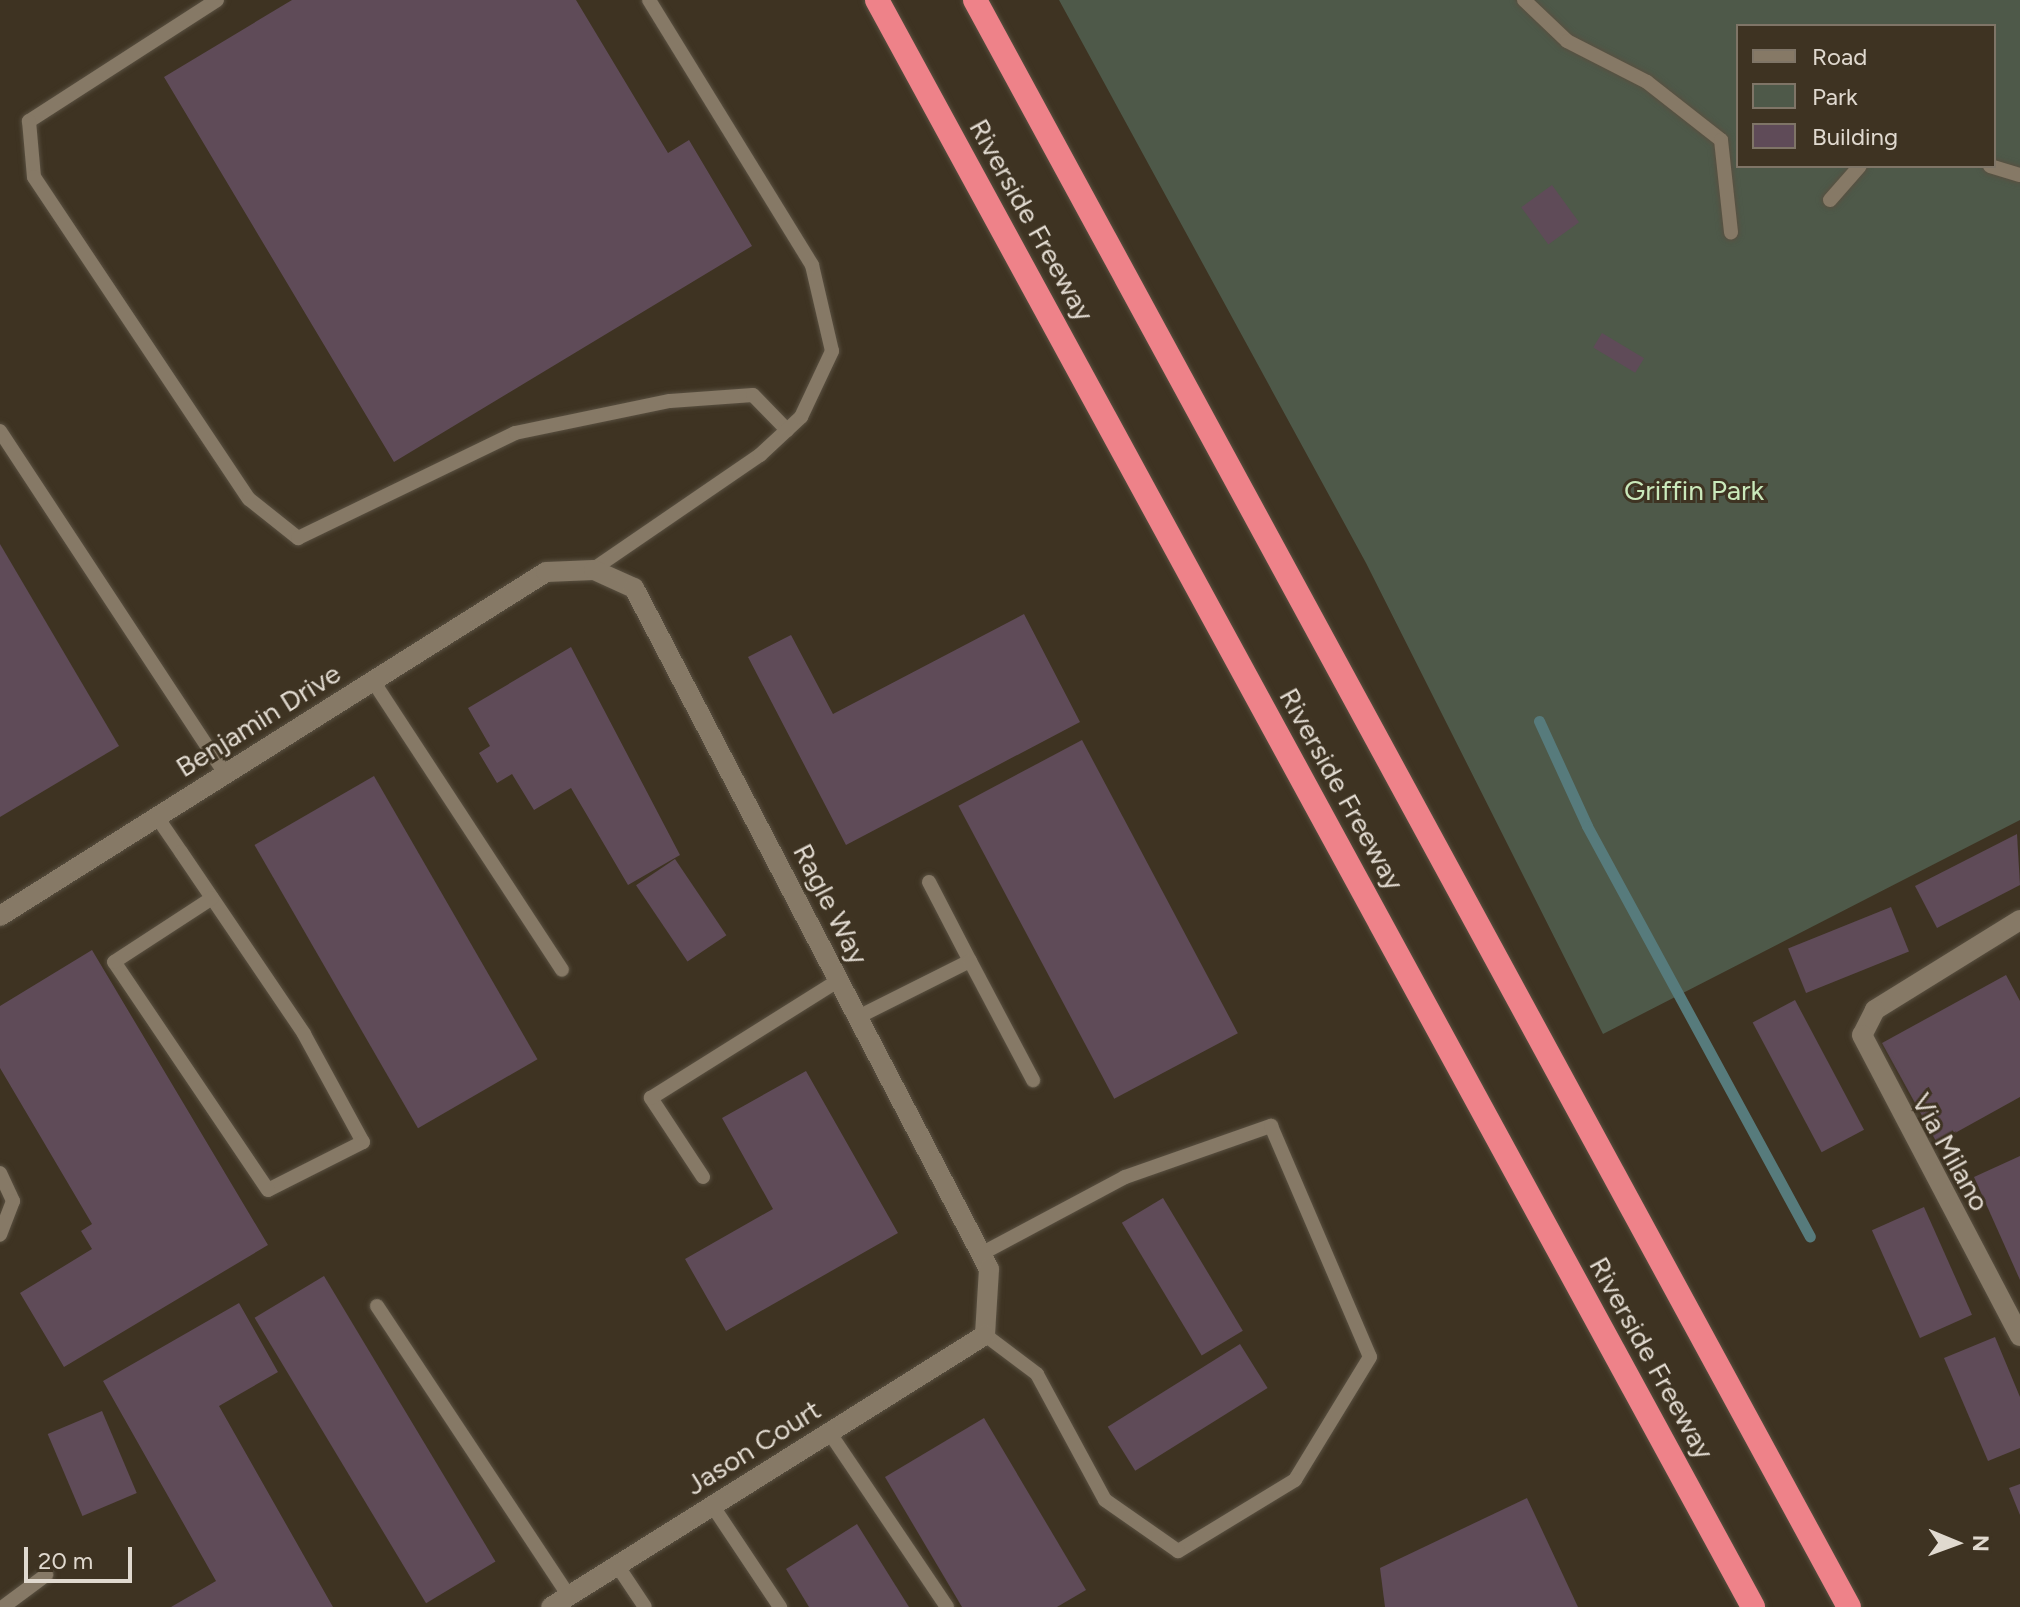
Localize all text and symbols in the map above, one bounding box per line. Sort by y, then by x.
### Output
legend [1736,24,1996,168]
text: Road [1812,42,1867,71]
text: Park [1812,82,1858,111]
street label: Riverside Freeway [962,113,1102,327]
text: Building [1812,122,1898,151]
park label: Griffin Park [1624,473,1764,507]
street label: Benjamin Drive [170,656,346,784]
street label: Riverside Freeway [1272,682,1412,896]
street label: Ragle Way [786,838,876,970]
street label: Via Milano [1905,1087,1997,1217]
street label: Riverside Freeway [1582,1251,1722,1465]
street label: Jason Court [679,1392,827,1502]
north arrow [1916,1503,1996,1583]
scale bar [28,1531,136,1581]
text: N [1967,1535,1994,1552]
text: 20 m [38,1546,93,1575]

